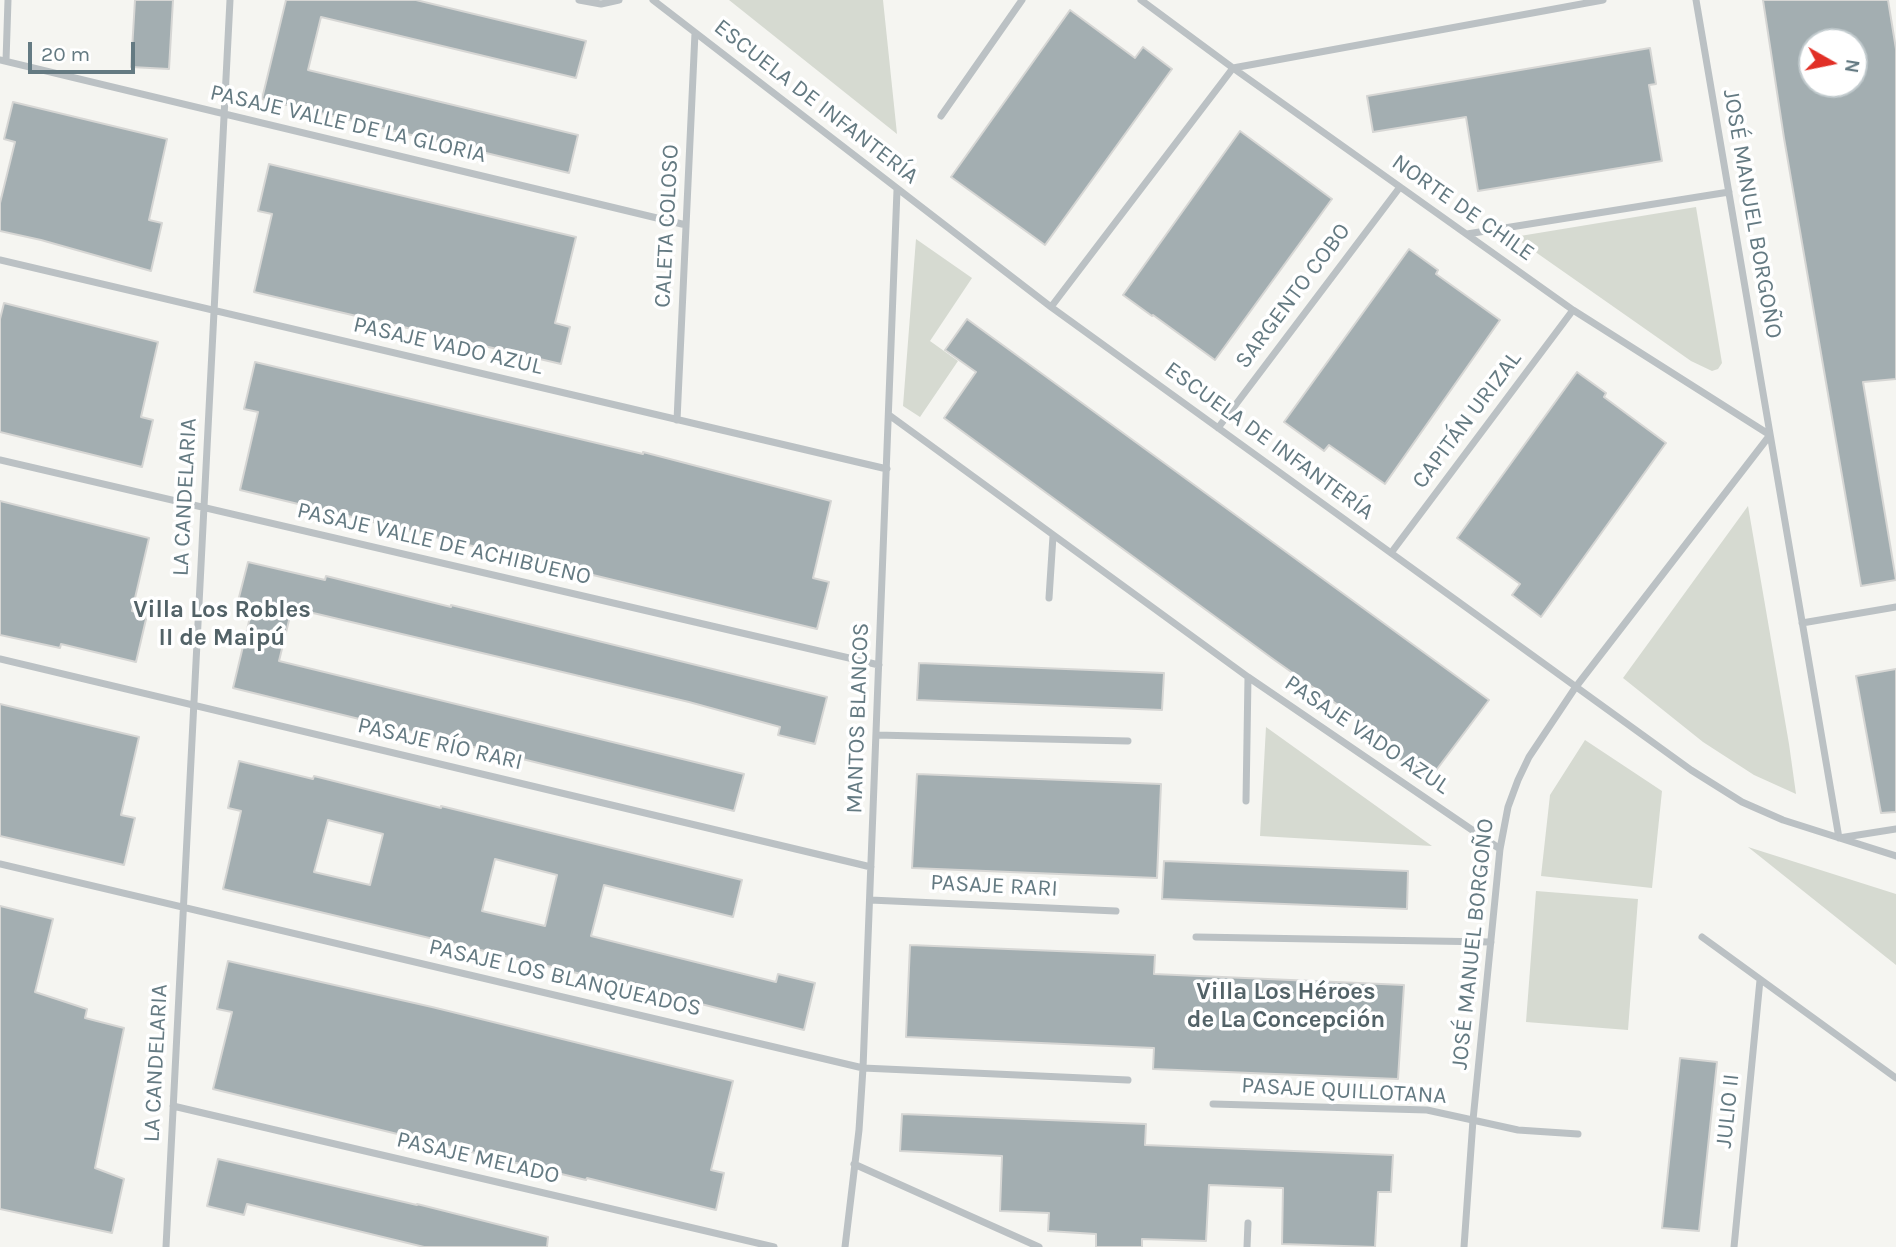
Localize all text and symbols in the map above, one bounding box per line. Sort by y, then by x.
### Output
street label: ESCUELA DE INFANTERÍA [708,14,924,190]
scale bar [32,28,138,72]
north arrow [1798,28,1868,98]
text: 20 m [41,42,90,66]
text: N [1840,58,1864,74]
street label: PASAJE VALLE DE LA GLORIA [207,79,489,169]
street label: JOSÉ MANUEL BORGOÑO [1716,87,1788,341]
street label: CALETA COLOSO [649,144,685,308]
street label: NORTE DE CHILE [1386,149,1540,267]
street label: SARGENTO COBO [1229,218,1357,374]
street label: PASAJE VADO AZUL [351,311,545,381]
street label: CAPITÁN URIZAL [1406,346,1528,494]
street label: ESCUELA DE INFANTERÍA [1159,356,1379,526]
street label: LA CANDELARIA [167,417,203,577]
street label: PASAJE VALLE DE ACHIBUENO [294,497,594,591]
district label: Villa Los Robles II de Maipú [133,596,311,652]
street label: MANTOS BLANCOS [841,622,875,814]
street label: PASAJE VADO AZUL [1279,670,1455,800]
street label: PASAJE RÍO RARI [355,712,525,776]
street label: JOSÉ MANUEL BORGOÑO [1446,817,1500,1071]
street label: PASAJE RARI [930,869,1058,903]
street label: PASAJE LOS BLANQUEADOS [426,933,704,1023]
district label: Villa Los Héroes de La Concepción [1187,978,1385,1034]
street label: LA CANDELARIA [138,983,174,1143]
street label: PASAJE QUILLOTANA [1241,1072,1447,1110]
street label: JULIO II [1710,1072,1746,1150]
street label: PASAJE MELADO [394,1126,562,1190]

